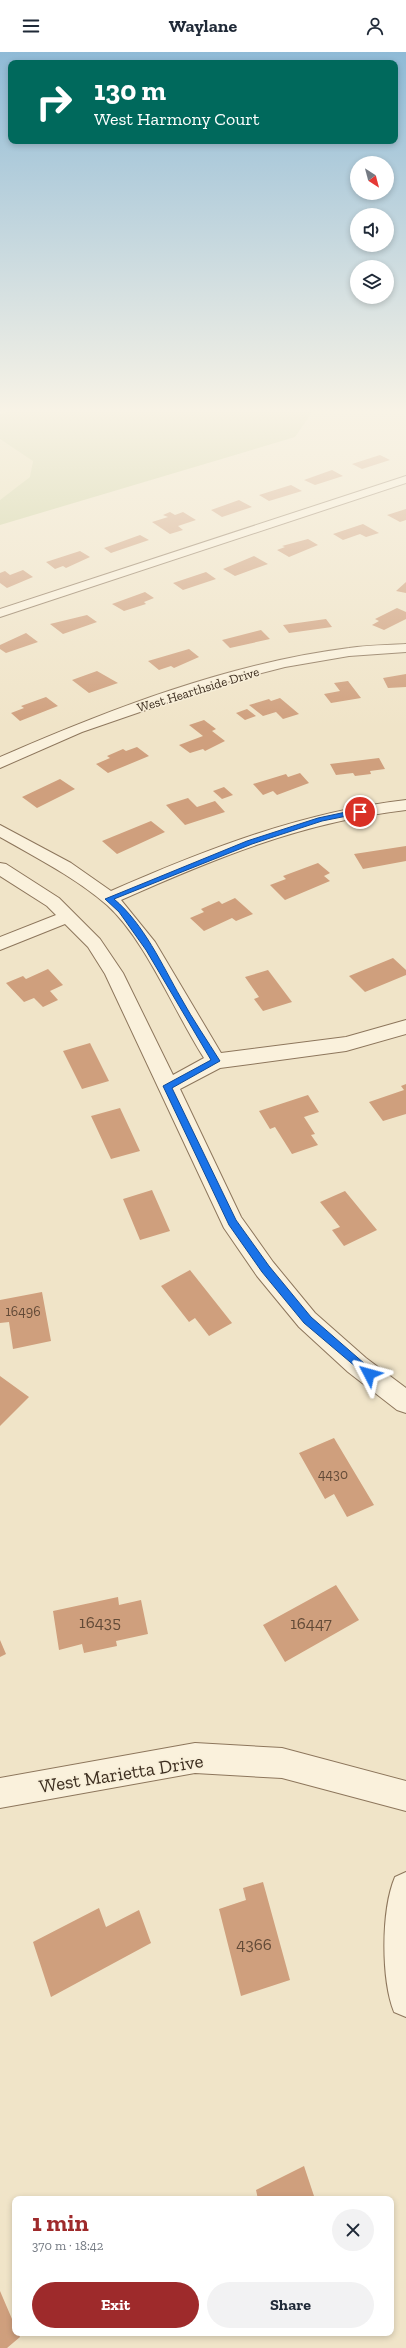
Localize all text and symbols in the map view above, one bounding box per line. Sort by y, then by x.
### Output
icon: menu [20,15,42,37]
text: Waylane [169,15,237,37]
icon: person [364,15,386,37]
text: 130 m [94,74,166,107]
icon: right [28,76,80,128]
text: West Harmony Court [94,108,259,130]
north arrow [350,156,394,200]
map controls [350,156,394,304]
button: sound [350,208,394,252]
button: layers [350,260,394,304]
street label: West Hearthside Drive [135,664,261,715]
pin [343,795,377,829]
icon: arrive [349,801,371,823]
house number: 16496 [5,1303,41,1320]
position arrow [348,1353,390,1395]
house number: 4430 [318,1466,348,1483]
house number: 16435 [79,1612,121,1632]
house number: 16447 [290,1613,332,1633]
street label: West Marietta Drive [37,1749,205,1798]
house number: 4366 [236,1934,272,1954]
text: 1 min [32,2208,89,2237]
button: close [332,2209,374,2251]
text: 370 m · 18:42 [32,2238,104,2253]
button: Exit [32,2282,199,2328]
button: Share [207,2282,374,2328]

